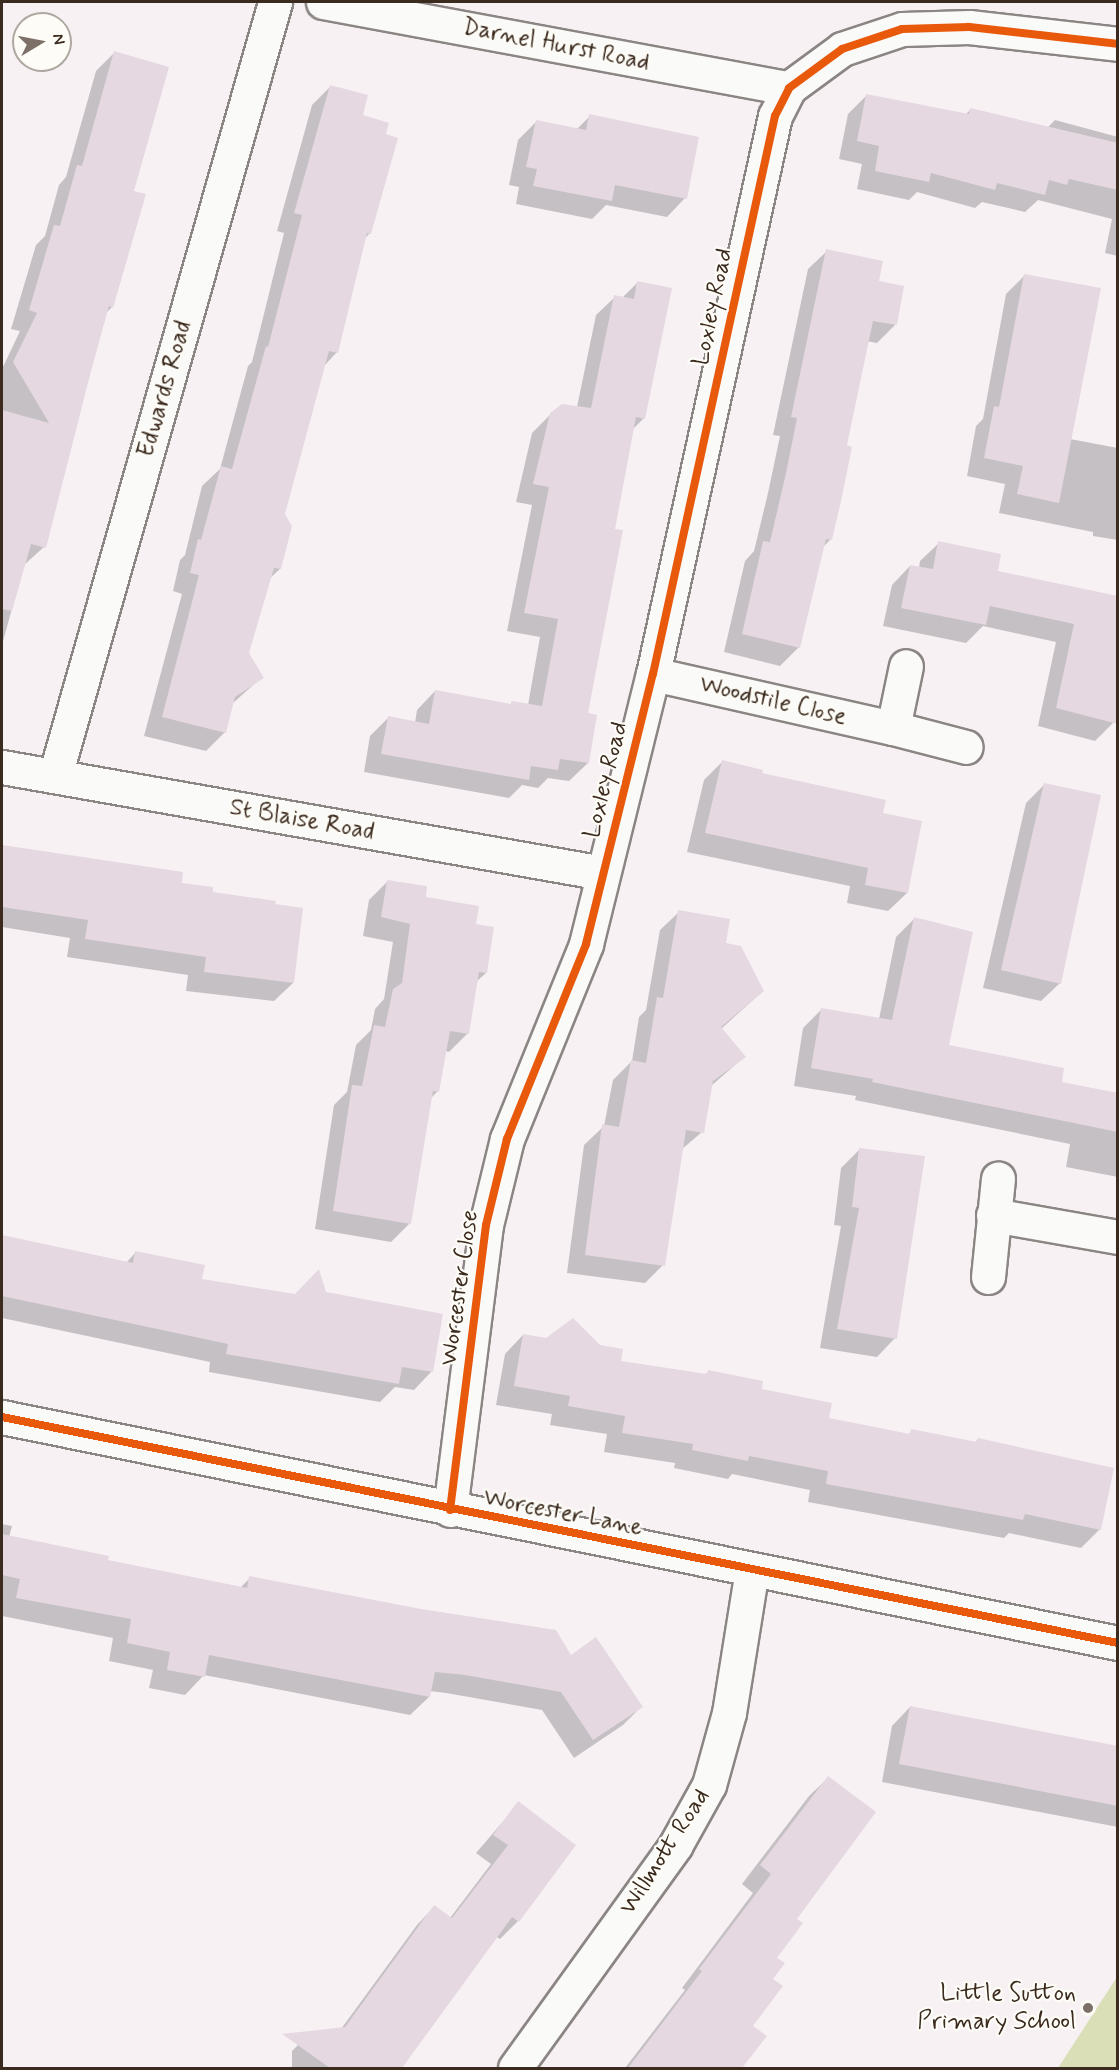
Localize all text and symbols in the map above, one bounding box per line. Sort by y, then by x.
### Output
north arrow [12,12,72,72]
street label: Darnel Hurst Road [461,13,651,77]
text: N [47,32,70,46]
street label: Loxley Road [686,246,740,368]
street label: Edwards Road [132,318,198,460]
street label: Woodstile Close [695,670,851,732]
street label: Loxley Road [578,719,634,841]
street label: St Blaise Road [229,793,375,847]
street label: Worcester Close [435,1206,485,1370]
street label: Worcester Lane [482,1484,644,1542]
street label: Willmott Road [614,1784,716,1920]
place label: Little Sutton Primary School [918,1980,1076,2036]
marker: Little Sutton Primary School [1081,2001,1095,2015]

